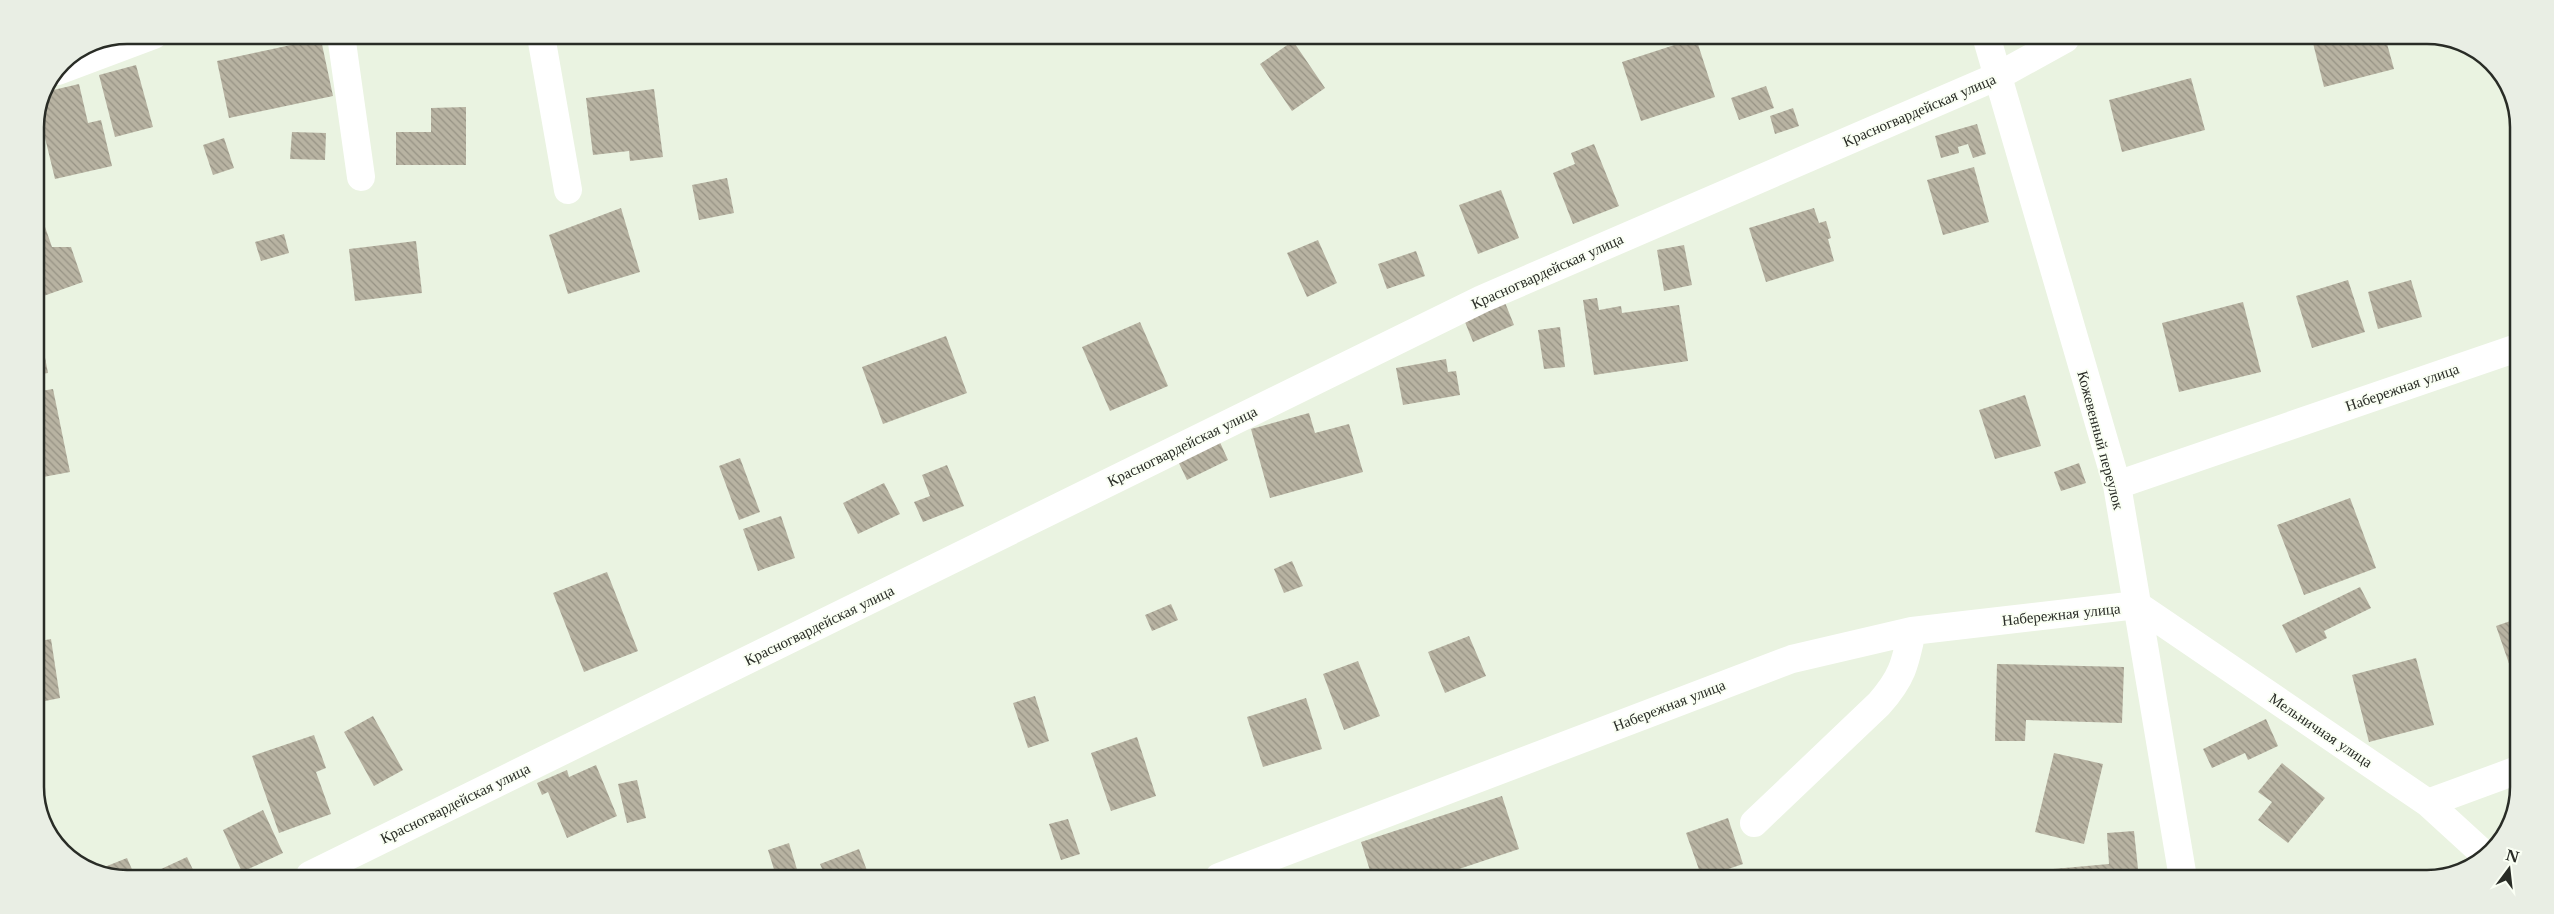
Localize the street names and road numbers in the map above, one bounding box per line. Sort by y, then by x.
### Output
street label: Красногвардейская улица [1840,69,1999,151]
street label: Красногвардейская улица [1468,229,1626,313]
street label: Набережная улица [2343,359,2462,415]
street label: Кожевенный переулок [2073,369,2129,512]
street label: Красногвардейская улица [1104,401,1260,491]
street label: Красногвардейская улица [741,580,897,670]
street label: Набережная улица [2001,598,2122,630]
street label: Набережная улица [1610,675,1728,735]
street label: Мельничная улица [2266,688,2377,772]
street label: Красногвардейская улица [377,758,533,848]

